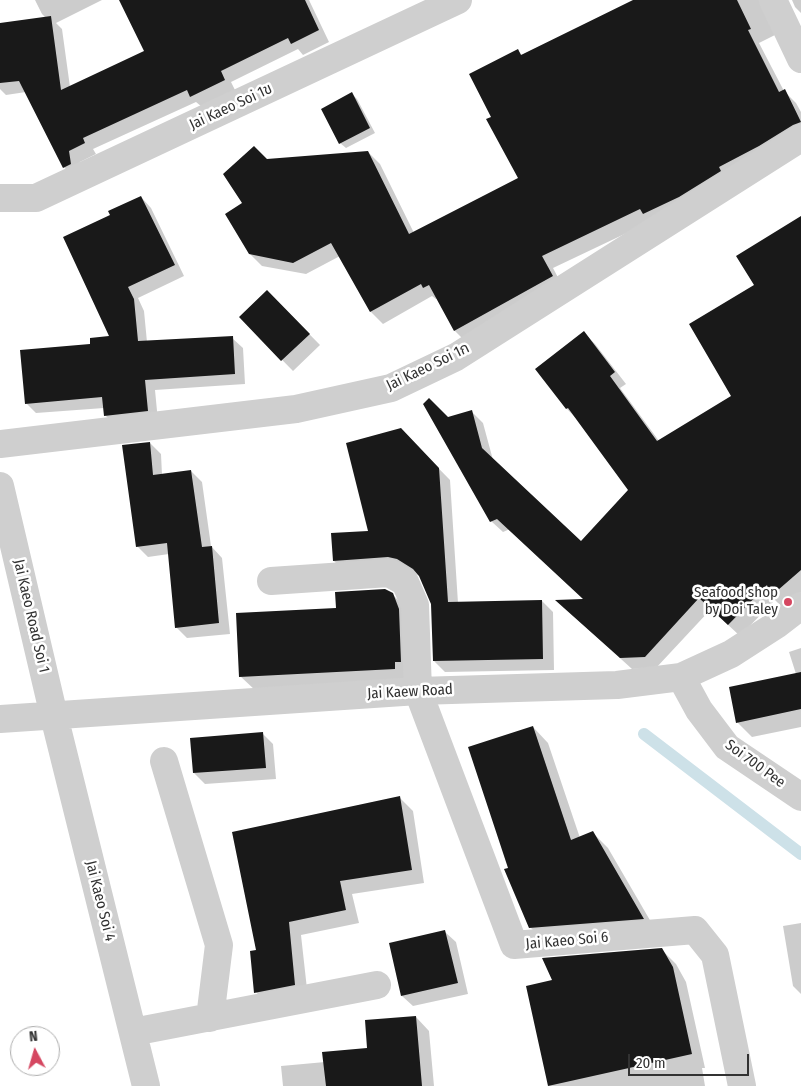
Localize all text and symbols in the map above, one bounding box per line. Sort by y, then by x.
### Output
street label: Jai Kaeo Soi 1ข [187,80,275,134]
street label: Jai Kaeo Soi 1ก [384,339,472,395]
street label: Jai Kaeo Road Soi 1 [9,558,53,674]
place label: Seafood shop by Doi Taley [694,584,778,619]
marker: Seafood shop by Doi Taley [782,596,794,608]
street label: Jai Kaew Road [367,681,453,703]
street label: Soi 700 Pee [721,736,789,792]
street label: Jai Kaeo Soi 4 [81,859,119,943]
street label: Jai Kaeo Soi 6 [525,928,609,954]
north arrow [10,1026,60,1076]
text: N [28,1028,39,1045]
scale bar [631,1044,752,1076]
text: 20 m [636,1054,666,1072]

